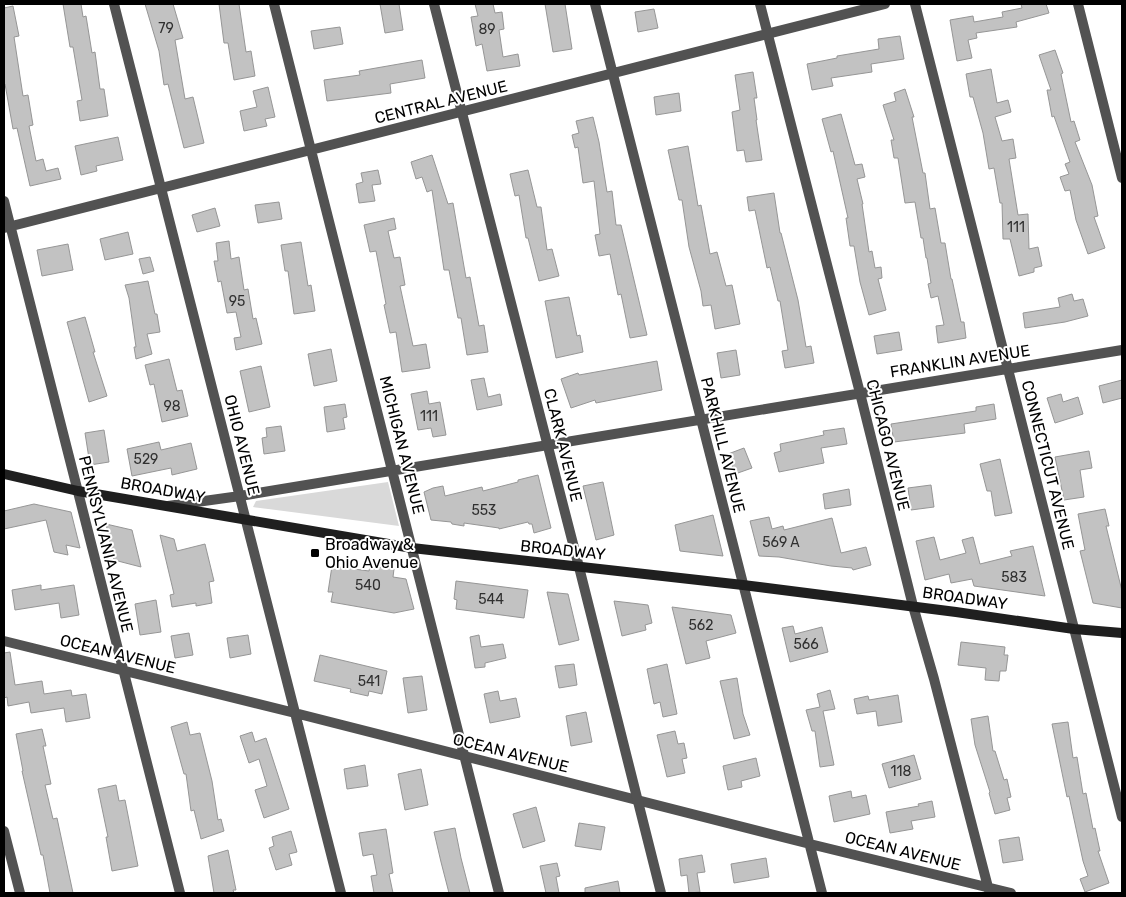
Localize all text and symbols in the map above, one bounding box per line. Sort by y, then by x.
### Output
house number: 79 [158,20,174,37]
house number: 89 [478,21,496,38]
street label: CENTRAL AVENUE [373,76,509,128]
house number: 111 [1007,219,1025,236]
house number: 95 [229,293,245,310]
street label: FRANKLIN AVENUE [889,341,1031,381]
street label: MICHIGAN AVENUE [376,374,428,516]
street label: PARKHILL AVENUE [697,375,749,515]
street label: CHICAGO AVENUE [862,377,914,513]
street label: CONNECTICUT AVENUE [1018,378,1078,552]
street label: CLARK AVENUE [540,386,586,504]
street label: OHIO AVENUE [220,393,264,497]
house number: 98 [163,398,181,415]
house number: 111 [420,408,438,425]
house number: 529 [134,451,158,468]
street label: PENNSYLVANIA AVENUE [75,454,137,634]
street label: BROADWAY [119,473,207,507]
house number: 553 [471,502,497,519]
house number: 569 A [762,534,800,551]
place label: Broadway & Ohio Avenue [325,535,418,572]
street label: BROADWAY [519,536,607,564]
marker: Broadway & Ohio Avenue [309,547,321,559]
house number: 583 [1001,569,1027,586]
house number: 540 [355,577,381,594]
street label: BROADWAY [921,583,1009,613]
house number: 544 [478,591,504,608]
house number: 562 [689,617,713,634]
street label: OCEAN AVENUE [58,630,178,678]
house number: 566 [793,636,819,653]
house number: 541 [358,673,380,690]
street label: OCEAN AVENUE [451,729,571,777]
house number: 118 [891,763,912,780]
street label: OCEAN AVENUE [843,827,963,875]

